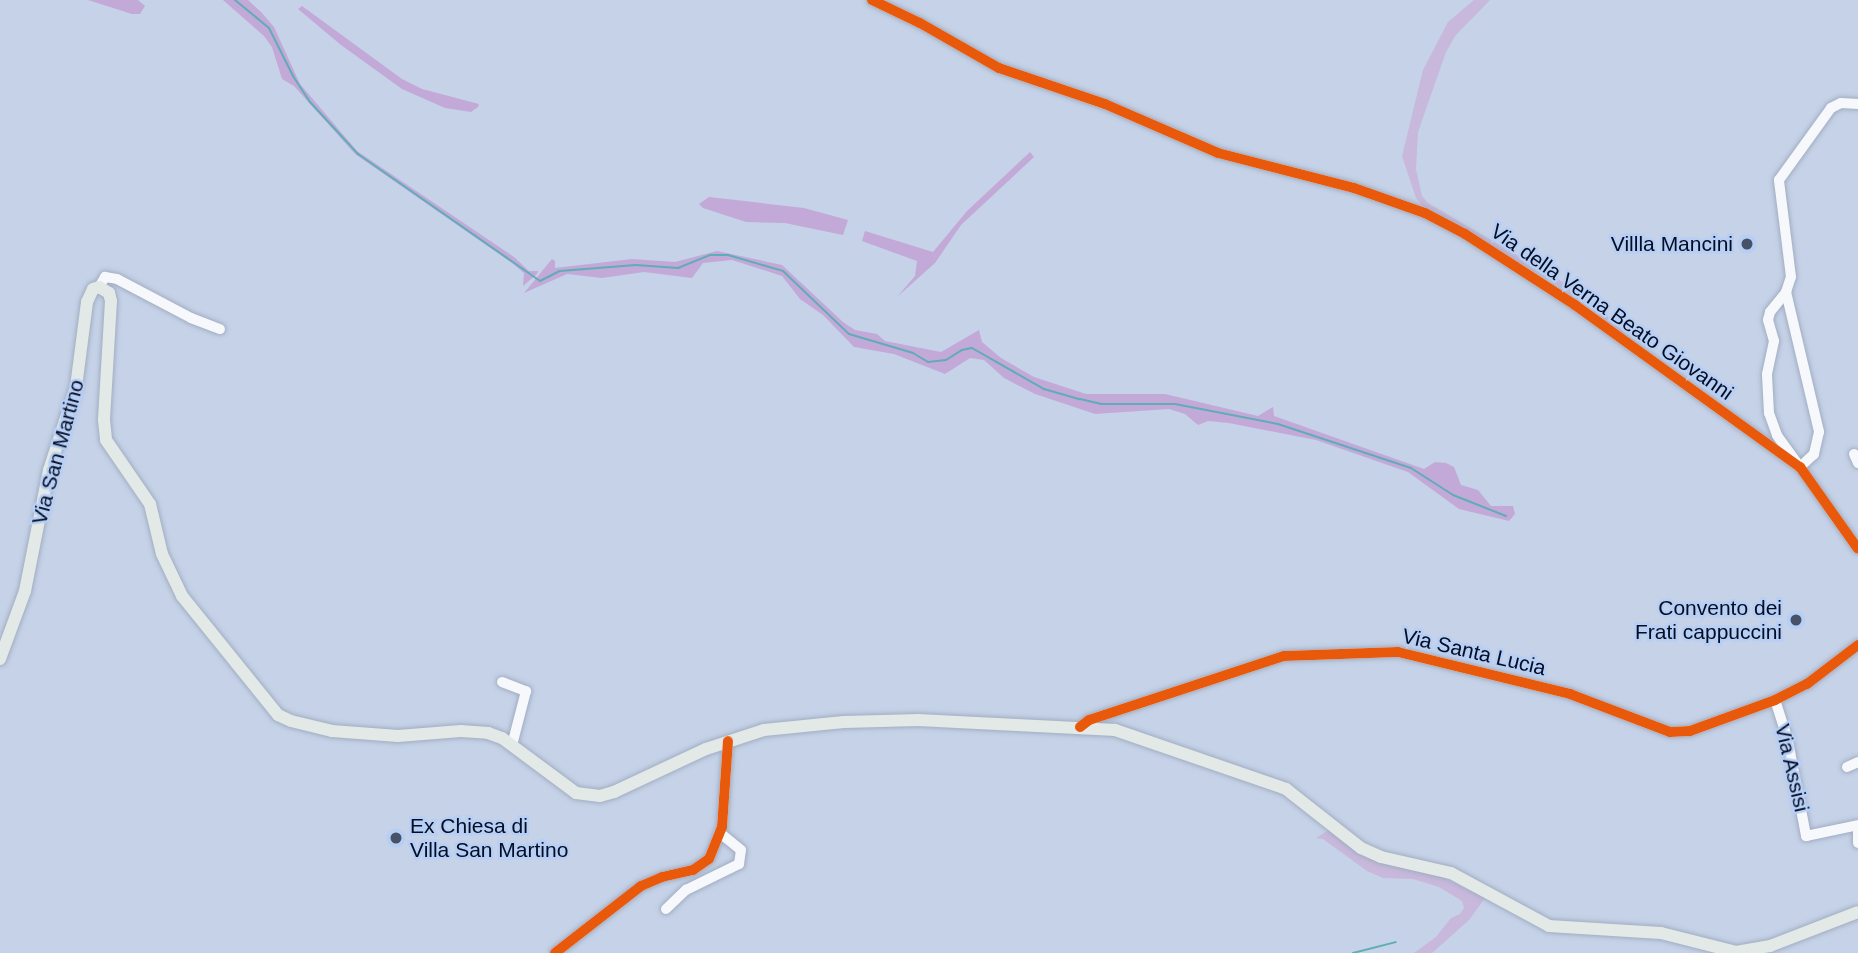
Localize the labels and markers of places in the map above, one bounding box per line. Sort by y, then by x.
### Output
place label: Villla Mancini [1611,231,1733,257]
marker: Villla Mancini [1739,236,1755,252]
place label: Convento dei Frati cappuccini [1635,595,1782,645]
marker: Convento dei Frati cappuccini [1788,612,1804,628]
place label: Ex Chiesa di Villa San Martino [410,813,568,863]
marker: Ex Chiesa di Villa San Martino [388,830,404,846]

